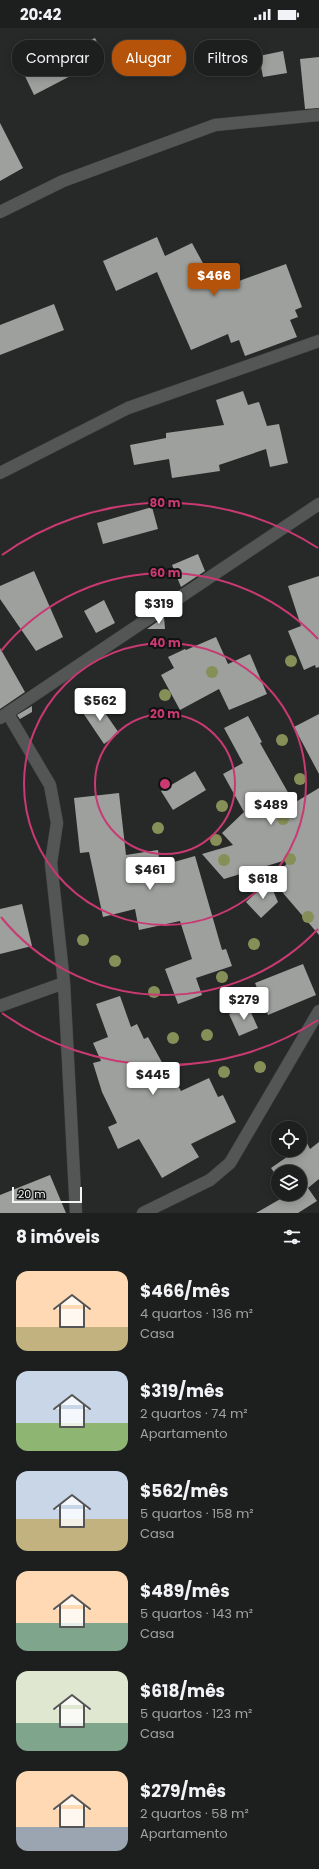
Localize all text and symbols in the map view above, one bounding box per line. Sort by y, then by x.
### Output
text: 20:42 [20,4,61,25]
chip: Comprar [12,40,104,76]
chip: Alugar [112,40,186,76]
chip: Filtros [194,40,262,76]
pin: $466 [190,263,238,297]
text: $466 [197,266,231,285]
text: 80 m [150,494,181,511]
text: 60 m [150,564,181,581]
pin: $319 [135,591,183,625]
text: $319 [144,594,174,613]
text: 40 m [149,634,181,651]
pin: $562 [76,688,124,722]
text: $562 [84,691,116,710]
text: 20 m [150,705,180,722]
centre of rings [158,777,172,791]
pin: $489 [247,792,295,826]
text: $489 [254,795,288,814]
pin: $461 [126,857,174,891]
text: $461 [135,860,165,879]
pin: $618 [239,866,287,900]
text: $618 [248,869,278,888]
pin: $279 [220,987,268,1021]
text: $279 [229,990,259,1009]
pin: $445 [129,1062,177,1096]
text: $445 [136,1065,170,1084]
map controls [271,1121,307,1201]
button: locate [271,1121,307,1157]
button: layers [271,1165,307,1201]
scale bar [12,1185,82,1204]
text: 20 m [18,1186,46,1202]
text: 8 imóveis [16,1225,100,1249]
icon: filters [281,1226,303,1248]
text: $466/mês [140,1279,230,1303]
icon: home [48,1287,96,1335]
text: 4 quartos · 136 m² [140,1304,253,1323]
text: Casa [140,1324,174,1343]
text: $319/mês [140,1379,224,1403]
icon: home [48,1387,96,1435]
text: 2 quartos · 74 m² [140,1404,248,1423]
text: Apartamento [140,1424,228,1443]
text: $562/mês [140,1479,228,1503]
icon: home [48,1487,96,1535]
text: 5 quartos · 158 m² [140,1504,254,1523]
text: Casa [140,1524,174,1543]
text: $489/mês [140,1579,230,1603]
icon: home [48,1587,96,1635]
text: 5 quartos · 143 m² [140,1604,253,1623]
text: Casa [140,1624,174,1643]
text: $618/mês [140,1679,225,1703]
icon: home [48,1687,96,1735]
text: 5 quartos · 123 m² [140,1704,252,1723]
text: Casa [140,1724,174,1743]
text: $279/mês [140,1779,226,1803]
icon: home [48,1787,96,1835]
text: 2 quartos · 58 m² [140,1804,249,1823]
text: Apartamento [140,1824,228,1843]

